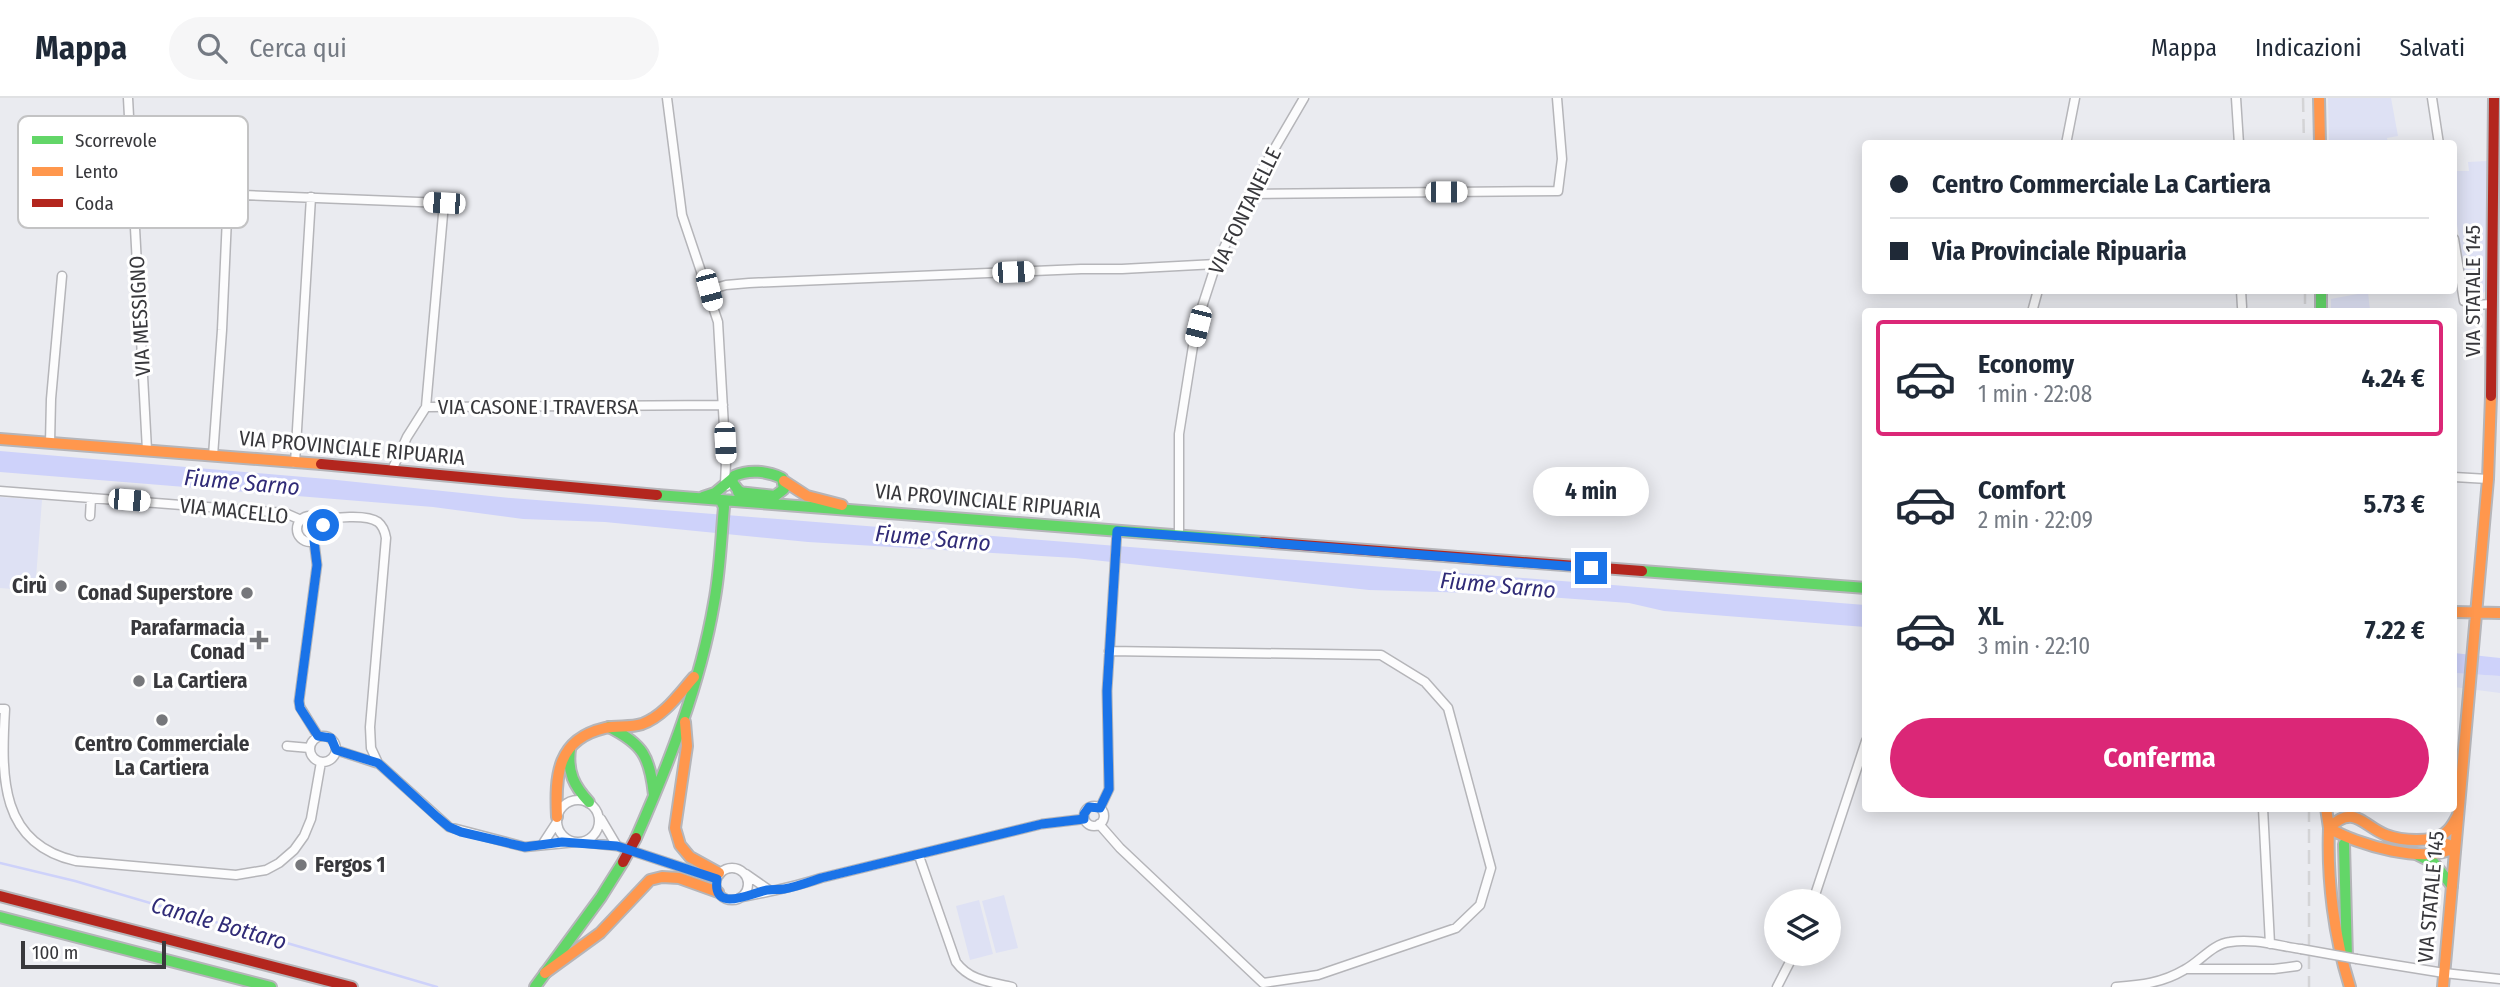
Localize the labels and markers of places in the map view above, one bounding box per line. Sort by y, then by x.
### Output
place label: Cirù [12,573,47,599]
marker: Cirù [53,578,69,594]
place label: Conad Superstore [77,580,233,606]
marker: Conad Superstore [239,585,255,601]
place label: Parafarmacia Conad [131,615,245,665]
marker: Parafarmacia Conad [251,632,267,648]
place label: La Cartiera [153,668,247,694]
marker: La Cartiera [131,673,147,689]
marker: Centro Commerciale La Cartiera [154,712,170,728]
place label: Centro Commerciale La Cartiera [75,731,250,781]
place label: Fergos 1 [315,852,385,878]
marker: Fergos 1 [293,857,309,873]

